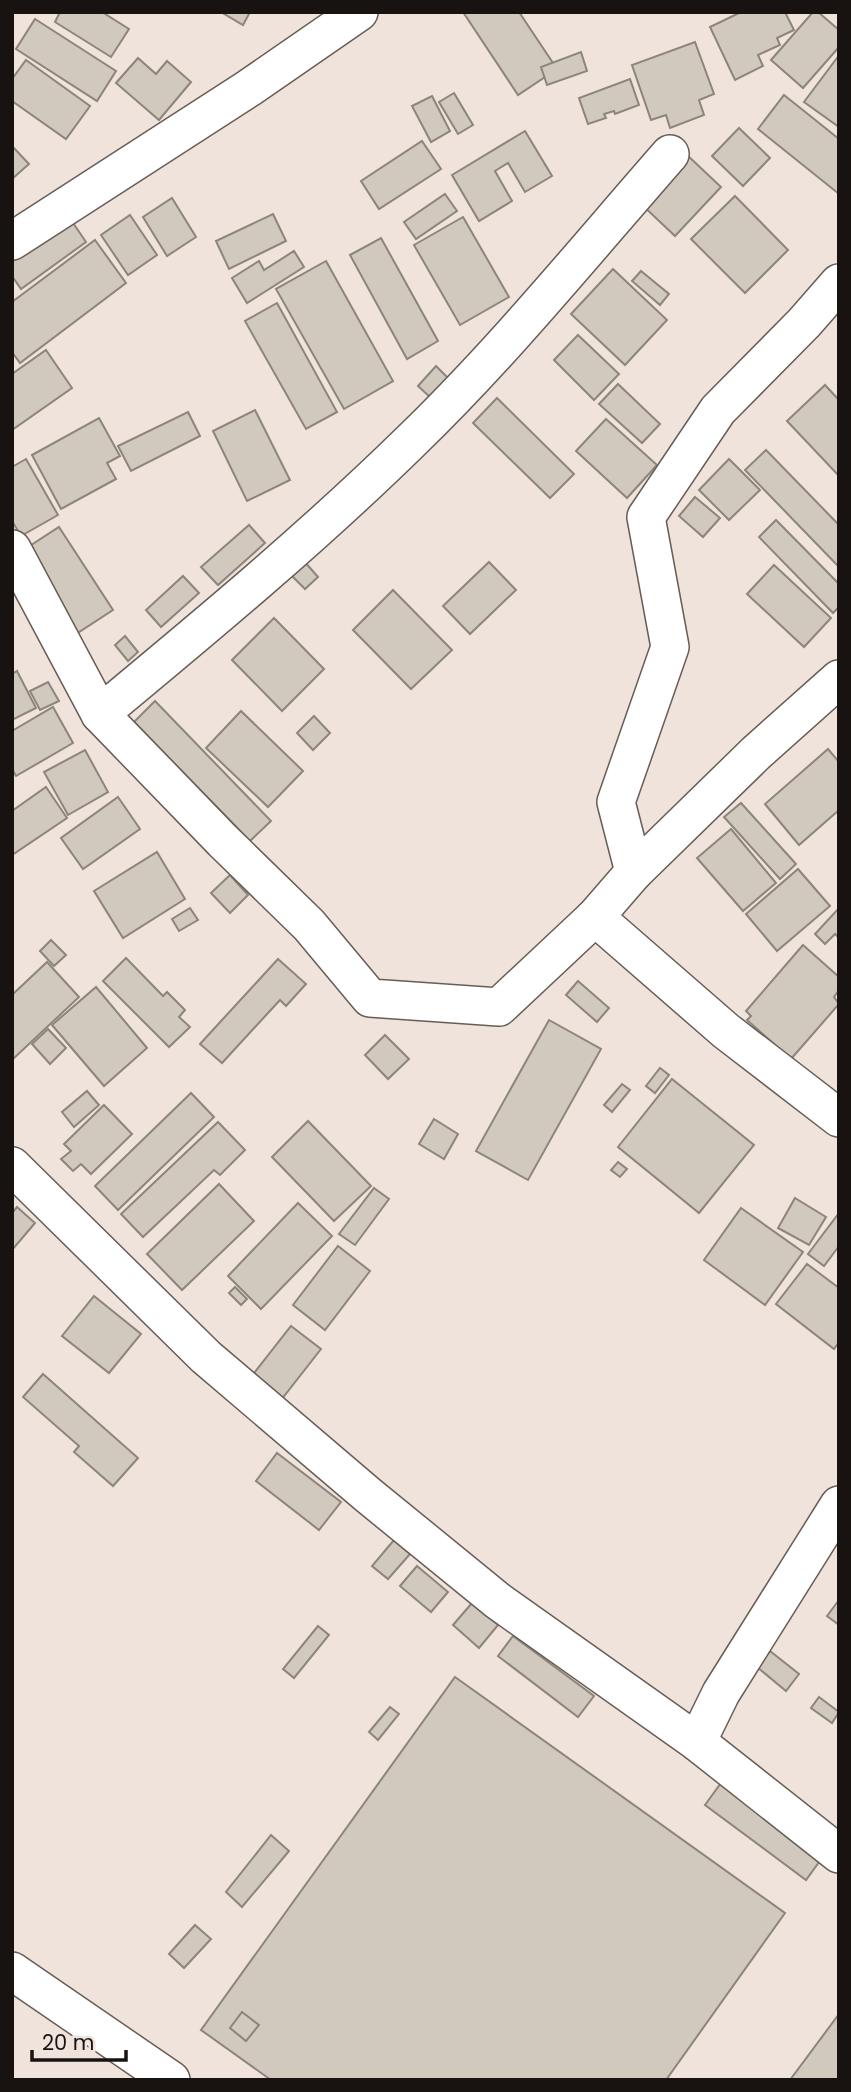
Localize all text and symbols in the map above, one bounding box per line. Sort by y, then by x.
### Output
scale bar [32,2018,126,2062]
text: 20 m [42,2028,95,2057]

